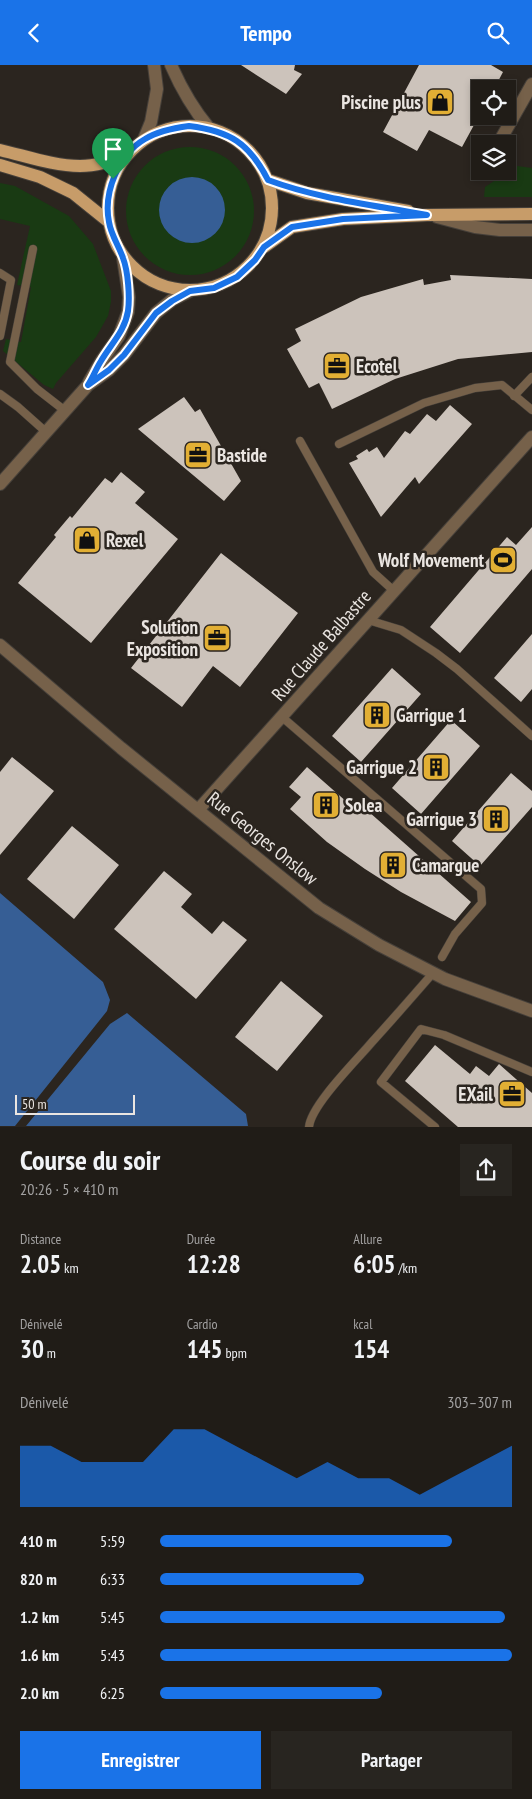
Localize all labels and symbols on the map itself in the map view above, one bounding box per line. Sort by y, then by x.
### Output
shop icon: Piscine plus [425,87,455,117]
place label: Piscine plus [341,90,421,114]
pin [92,128,134,179]
office icon: Ecotel [322,351,352,381]
place label: Ecotel [356,354,398,378]
office icon: Bastide [183,440,213,470]
place label: Bastide [217,443,267,467]
shop icon: Rexel [72,525,102,555]
place label: Rexel [106,528,144,552]
sports icon: Wolf Movement [488,545,518,575]
place label: Wolf Movement [377,548,484,572]
street label: Rue Claude Balbastre [266,584,376,706]
place label: Solution Exposition [127,615,198,661]
office icon: Solution Exposition [202,623,232,653]
building icon: Garrigue 1 [362,700,392,730]
place label: Garrigue 1 [396,703,467,727]
building icon: Garrigue 2 [421,752,451,782]
place label: Garrigue 2 [346,755,417,779]
street label: Rue Georges Onslow [203,786,324,890]
building icon: Solea [311,790,341,820]
place label: Solea [345,793,383,817]
building icon: Garrigue 3 [481,804,511,834]
place label: Garrigue 3 [406,807,477,831]
building icon: Camargue [378,850,408,880]
place label: Camargue [412,853,479,877]
office icon: EXail [497,1079,527,1109]
place label: EXail [458,1082,493,1106]
scale bar [15,1091,135,1115]

